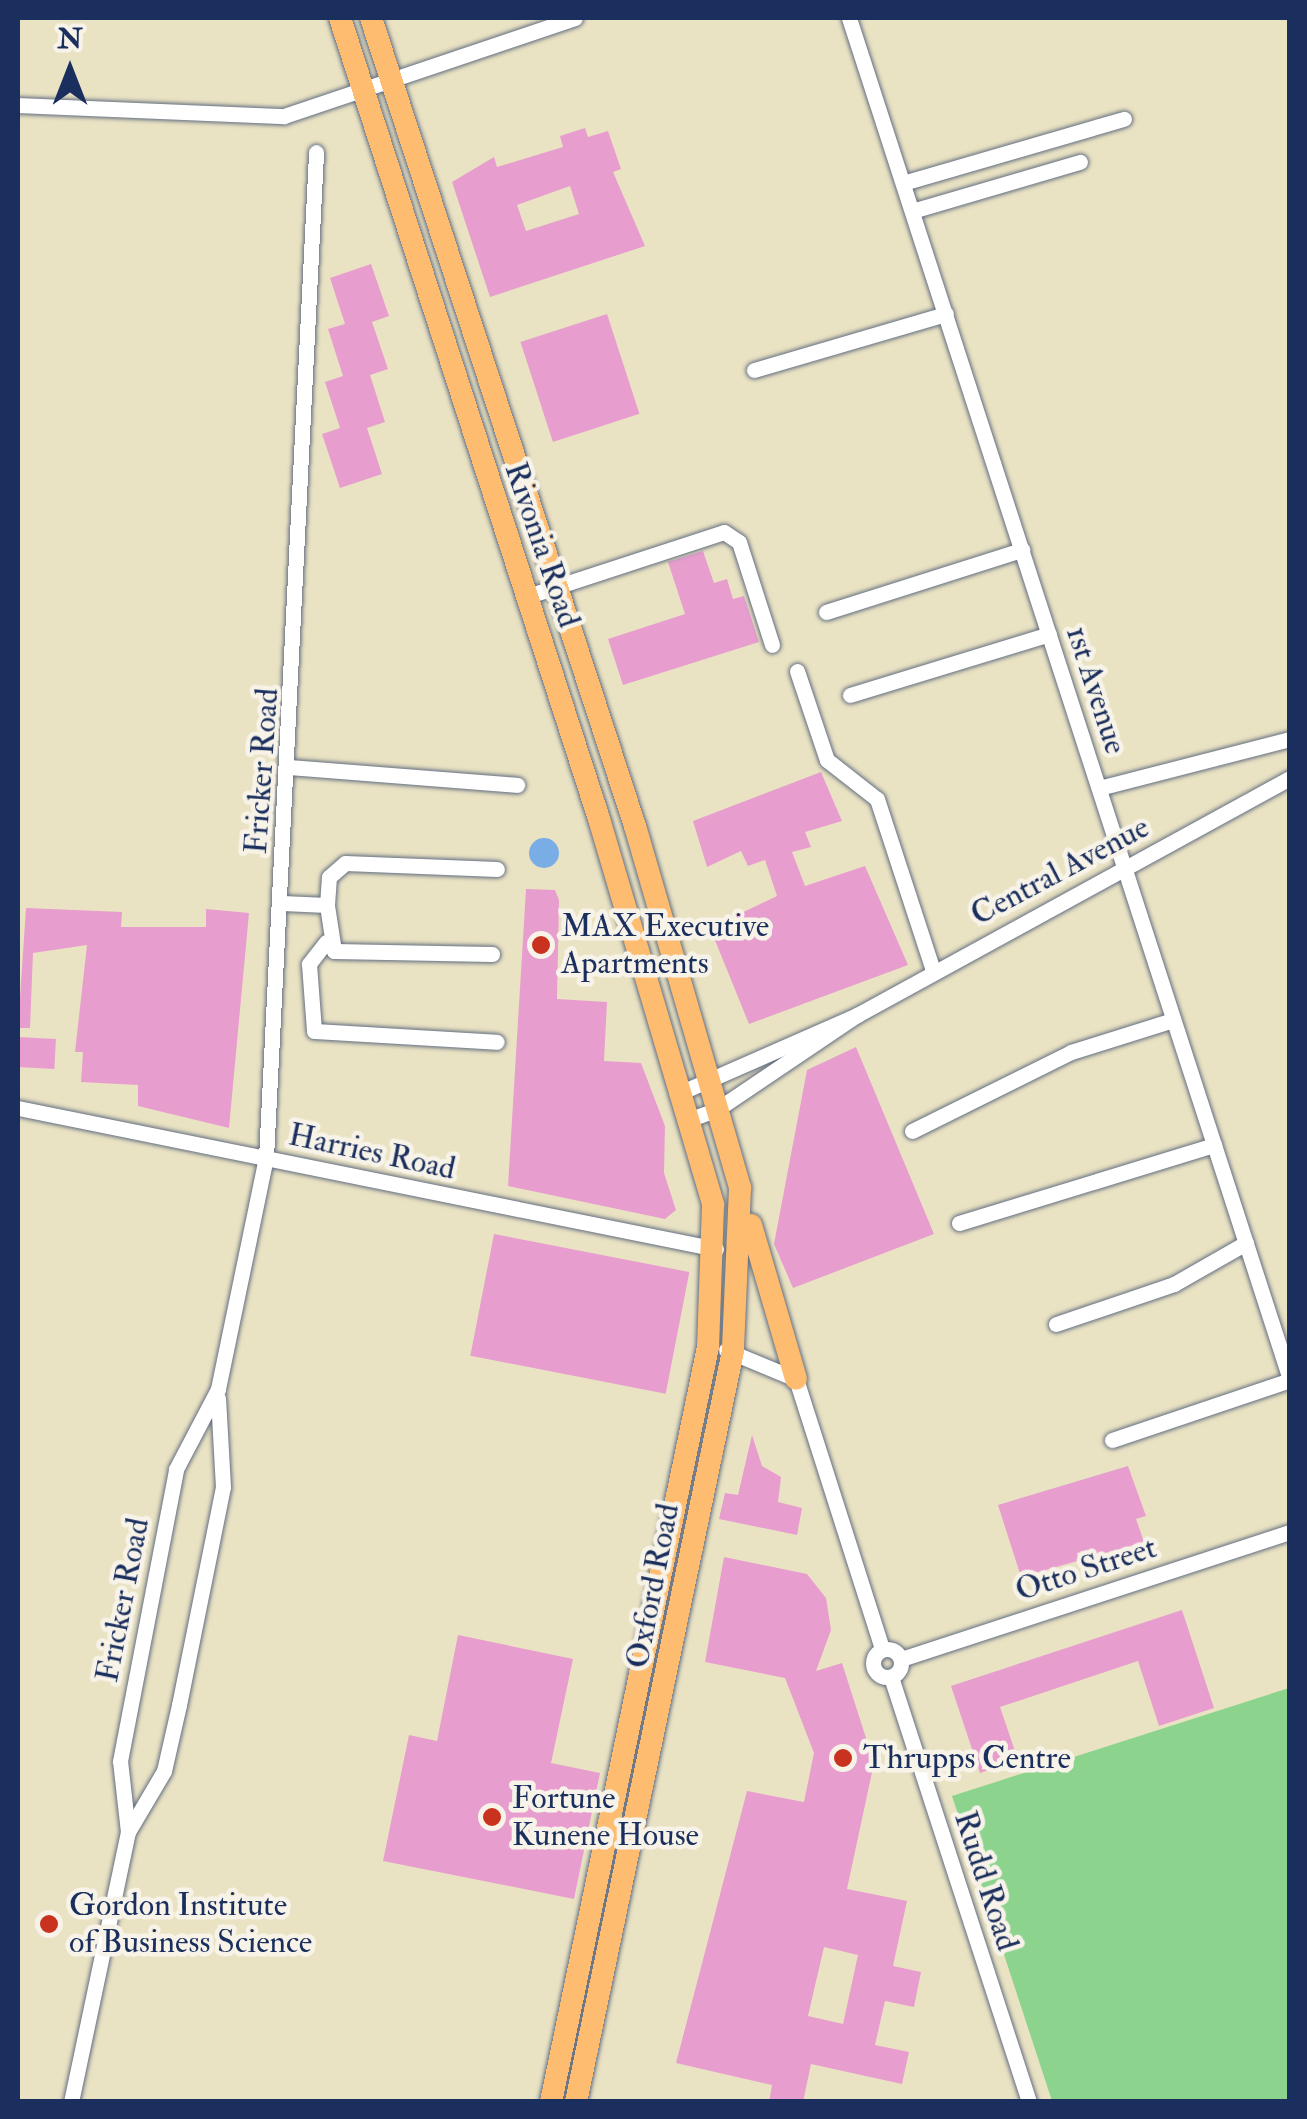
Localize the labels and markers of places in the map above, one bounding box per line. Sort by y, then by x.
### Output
place label: MAX Executive Apartments [561,908,769,983]
marker: MAX Executive Apartments [530,934,552,956]
place label: Thrupps Centre [863,1739,1071,1777]
marker: Thrupps Centre [832,1747,854,1769]
place label: Fortune Kunene House [512,1780,699,1855]
marker: Fortune Kunene House [481,1806,503,1828]
place label: Gordon Institute of Business Science [69,1887,312,1962]
marker: Gordon Institute of Business Science [38,1913,60,1935]

